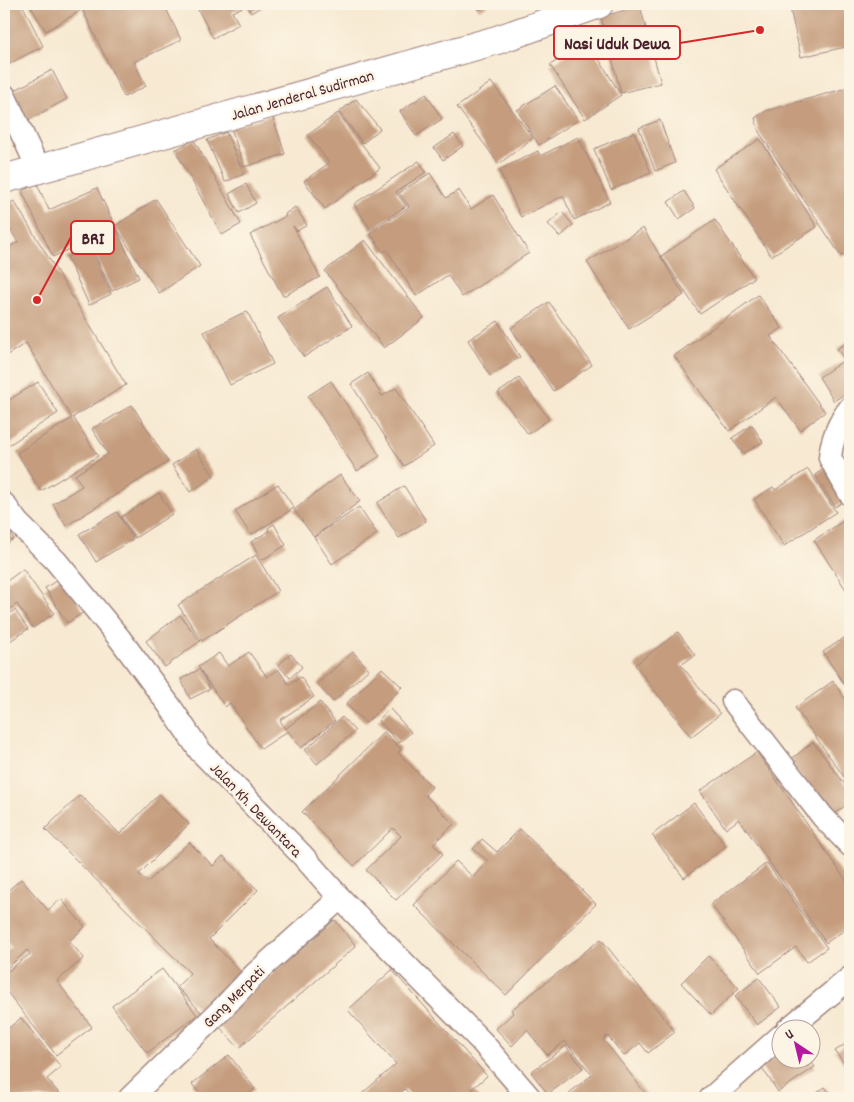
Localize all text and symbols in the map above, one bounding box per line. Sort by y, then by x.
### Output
callout: Nasi Uduk Dewa [554,26,680,59]
text: Nasi Uduk Dewa [564,33,671,58]
street label: Jalan Jenderal Sudirman [229,65,377,128]
callout: BRI [71,221,114,254]
text: BRI [82,228,105,253]
street label: Jalan Kh. Dewantara [204,758,307,864]
street label: Gang Merpati [198,961,271,1034]
north arrow [772,1020,822,1070]
text: U [781,1025,798,1045]

